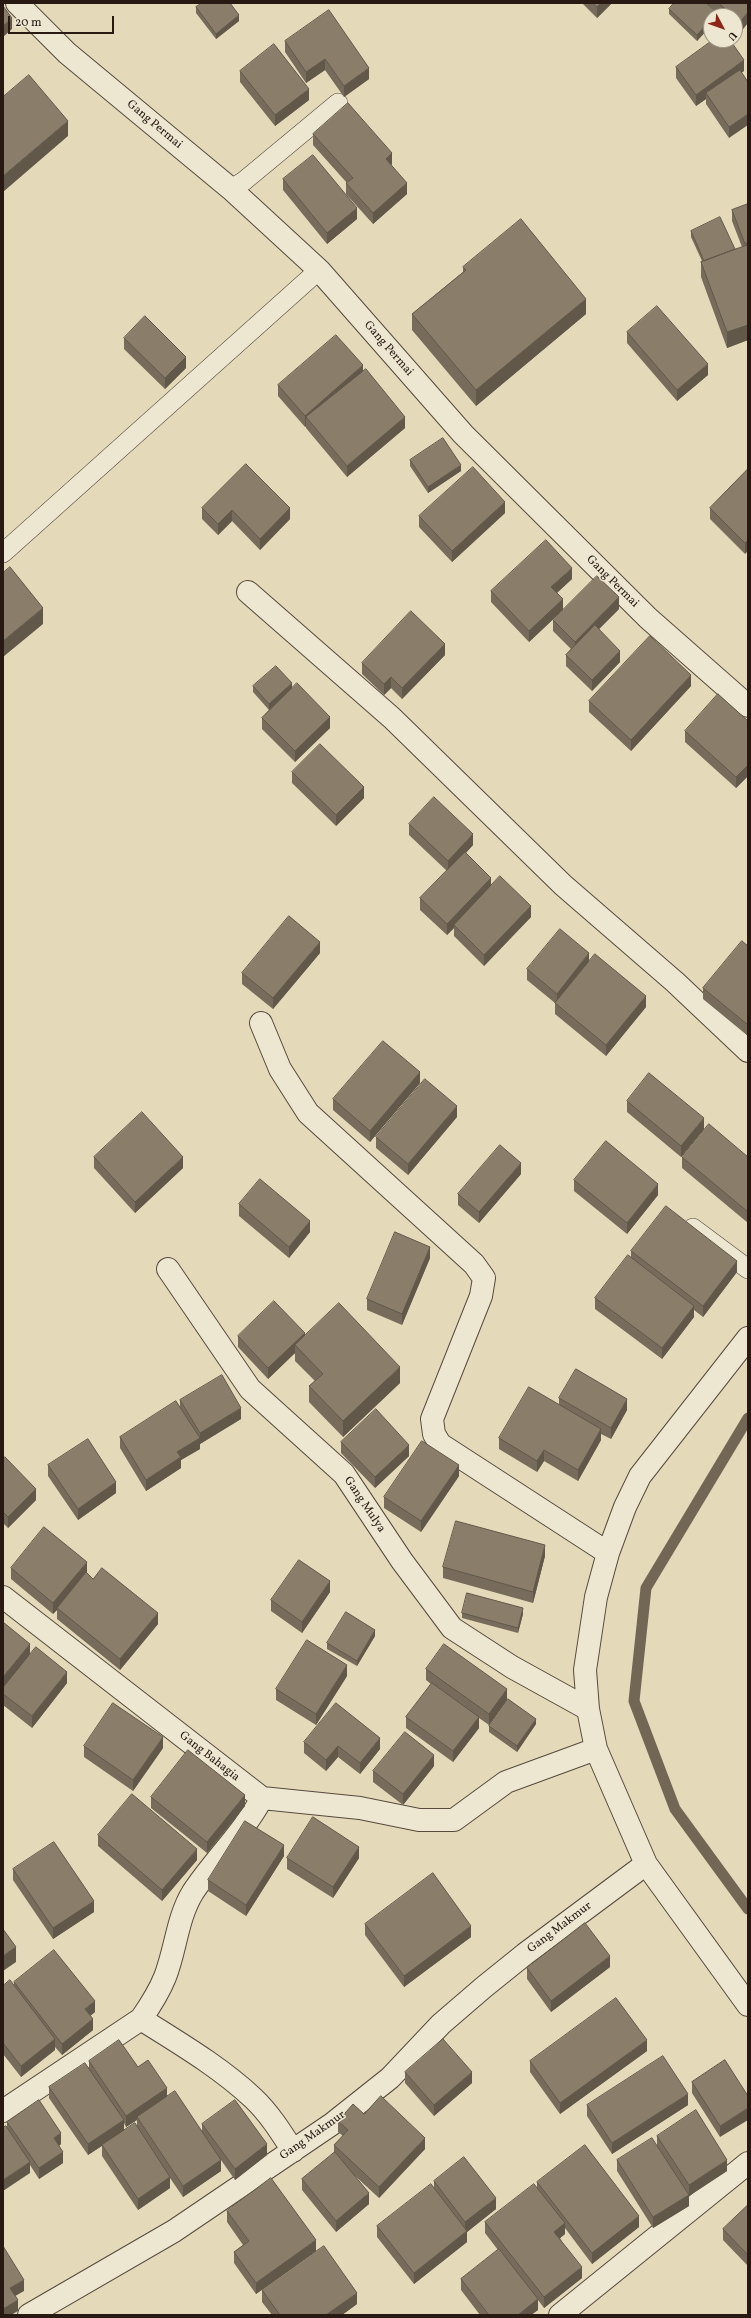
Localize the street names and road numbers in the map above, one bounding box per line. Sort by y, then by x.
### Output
street label: Gang Permai [123,98,185,152]
street label: Gang Permai [360,319,416,379]
street label: Gang Permai [583,553,641,611]
street label: Gang Mulya [340,1474,388,1536]
street label: Gang Bahagia [176,1729,242,1785]
street label: Gang Makmur [525,1899,595,1957]
street label: Gang Makmur [278,2108,348,2164]

